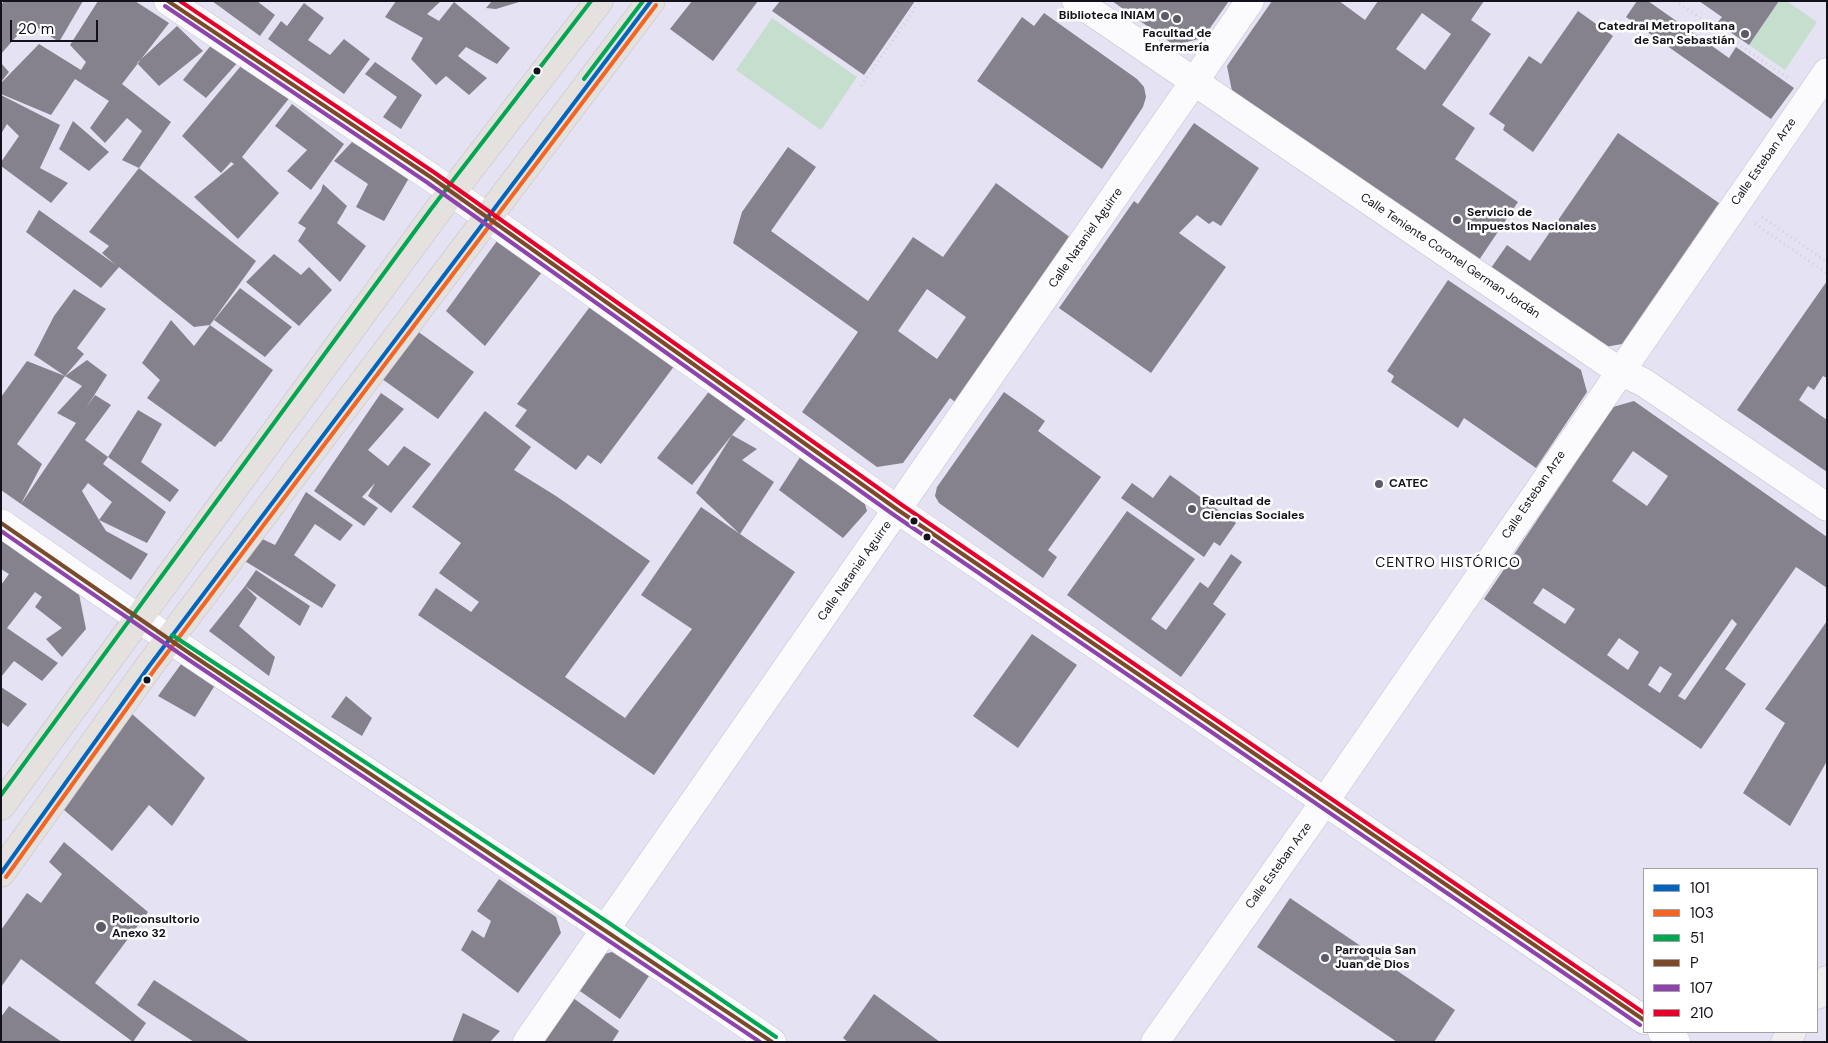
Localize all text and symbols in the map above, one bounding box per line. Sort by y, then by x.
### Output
place label: Biblioteca INIAM [1059,9,1155,23]
scale bar [12,10,100,42]
marker: Biblioteca INIAM [1159,10,1171,22]
marker: Facultad de Enfermería [1171,13,1183,25]
text: 20 m [18,19,54,39]
place label: Catedral Metropolitana de San Sebastián [1598,20,1735,48]
place label: Facultad de Enfermería [1142,27,1212,55]
marker: Catedral Metropolitana de San Sebastián [1739,28,1751,40]
unlabelled marker [532,66,542,76]
street label: Calle Esteban Arze [1728,116,1800,208]
street label: Calle Nataniel Aguirre [1046,185,1126,291]
street label: Calle Teniente Coronel German Jordán [1357,190,1543,322]
place label: Servicio de Impuestos Nacionales [1467,206,1597,234]
marker: Servicio de Impuestos Nacionales [1451,214,1463,226]
street label: Calle Esteban Arze [1499,448,1569,542]
place label: CATEC [1389,477,1428,491]
marker: CATEC [1373,478,1385,490]
place label: Facultad de Ciencias Sociales [1202,495,1305,523]
marker: Facultad de Ciencias Sociales [1186,503,1198,515]
unlabelled marker [909,516,919,526]
street label: Calle Nataniel Aguirre [815,518,895,624]
unlabelled marker [922,532,932,542]
district label: CENTRO HISTÓRICO [1373,555,1523,571]
unlabelled marker [142,675,152,685]
street label: Calle Esteban Arze [1243,820,1315,912]
legend [1643,868,1818,1033]
text: 101 [1690,878,1710,898]
text: 103 [1690,903,1714,923]
place label: Policonsultorio Anexo 32 [112,913,200,941]
marker: Policonsultorio Anexo 32 [94,920,108,934]
text: 51 [1690,928,1704,948]
place label: Parroquia San Juan de Dios [1335,944,1416,972]
marker: Parroquia San Juan de Dios [1319,952,1331,964]
text: P [1690,953,1699,973]
text: 107 [1690,978,1713,998]
text: 210 [1690,1003,1714,1023]

